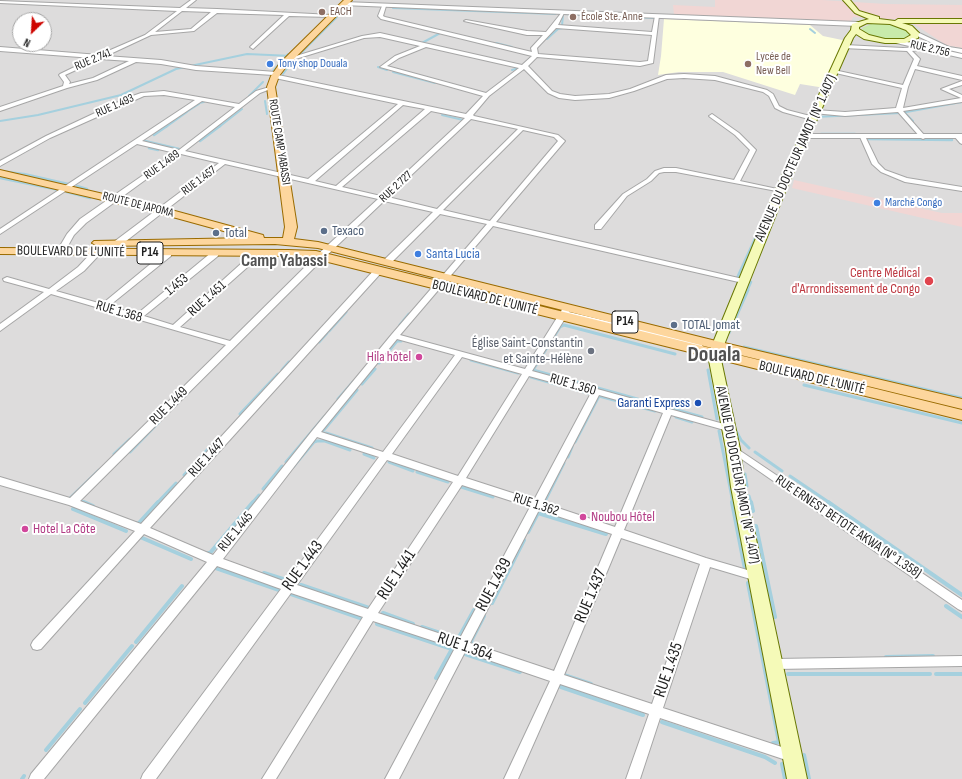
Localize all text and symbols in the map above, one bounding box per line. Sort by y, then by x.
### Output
place label: EACH [330,5,352,19]
marker: EACH [317,7,327,17]
place label: École Ste. Anne [581,10,643,24]
north arrow [12,12,52,52]
marker: École Ste. Anne [568,12,578,22]
text: N [22,35,33,50]
street label: RUE 2.756 [909,37,951,61]
street label: RUE 2.741 [72,46,114,74]
place label: Lycée de New Bell [756,50,791,78]
place label: Tony shop Douala [278,57,347,71]
marker: Tony shop Douala [265,59,275,69]
marker: Lycée de New Bell [743,59,753,69]
street label: AVENUE DU DOCTEUR JAMOT (N° 1.407) [752,72,840,244]
street label: RUE 1.493 [94,91,136,121]
street label: ROUTE CAMP YABASSI [265,98,293,186]
street label: RUE 1.489 [141,147,183,183]
street label: RUE 1.457 [179,163,219,199]
street label: RUE 2.727 [377,168,415,206]
street label: ROUTE DE JAPOMA [101,189,175,221]
place label: Marché Congo [885,196,942,210]
marker: Marché Congo [872,198,882,208]
place label: Texaco [332,223,364,239]
place label: Total [224,225,247,241]
marker: Texaco [319,226,329,236]
marker: Total [211,228,221,238]
road number: P14 [137,242,163,264]
street label: BOULEVARD DE L'UNITÉ [17,243,125,261]
place label: Santa Lucia [426,246,480,262]
marker: Santa Lucia [413,249,423,259]
district label: Camp Yabassi [241,250,327,272]
place label: Centre Médical d'Arrondissement de Congo [791,265,920,298]
street label: 1.453 [162,270,192,300]
marker: Centre Médical d'Arrondissement de Congo [923,275,935,287]
street label: RUE 1.451 [184,277,230,321]
street label: BOULEVARD DE L'UNITÉ [430,277,540,319]
street label: RUE 1.368 [94,297,144,327]
road number: P14 [612,311,638,333]
place label: TOTAL Jomat [682,317,740,333]
marker: TOTAL Jomat [669,320,679,330]
place label: Église Saint-Constantin et Sainte-Hélène [472,335,583,368]
district label: Douala [687,342,741,368]
marker: Église Saint-Constantin et Sainte-Hélène [586,346,596,356]
place label: Hila hôtel [367,349,411,365]
marker: Hila hôtel [414,352,424,362]
street label: BOULEVARD DE L'UNITÉ [757,358,867,398]
street label: RUE 1.360 [548,370,598,400]
street label: RUE 1.449 [146,383,192,429]
street label: AVENUE DU DOCTEUR JAMOT (N° 1.407) [712,385,762,565]
place label: Garanti Express [617,395,690,411]
marker: Garanti Express [693,398,703,408]
street label: RUE 1.447 [185,435,229,481]
street label: RUE ERNEST BETOTE AKWA (N° 1.358) [772,472,924,582]
street label: RUE 1.362 [511,490,561,520]
street label: RUE 1.445 [215,509,257,555]
place label: Noubou Hôtel [591,509,655,525]
marker: Noubou Hôtel [578,512,588,522]
place label: Hotel La Côte [33,521,96,537]
marker: Hotel La Côte [20,524,30,534]
street label: RUE 1.443 [278,537,328,595]
street label: RUE 1.441 [373,546,421,604]
street label: RUE 1.439 [472,555,516,615]
street label: RUE 1.437 [571,566,611,626]
street label: RUE 1.364 [435,628,495,666]
street label: RUE 1.435 [650,640,688,700]

